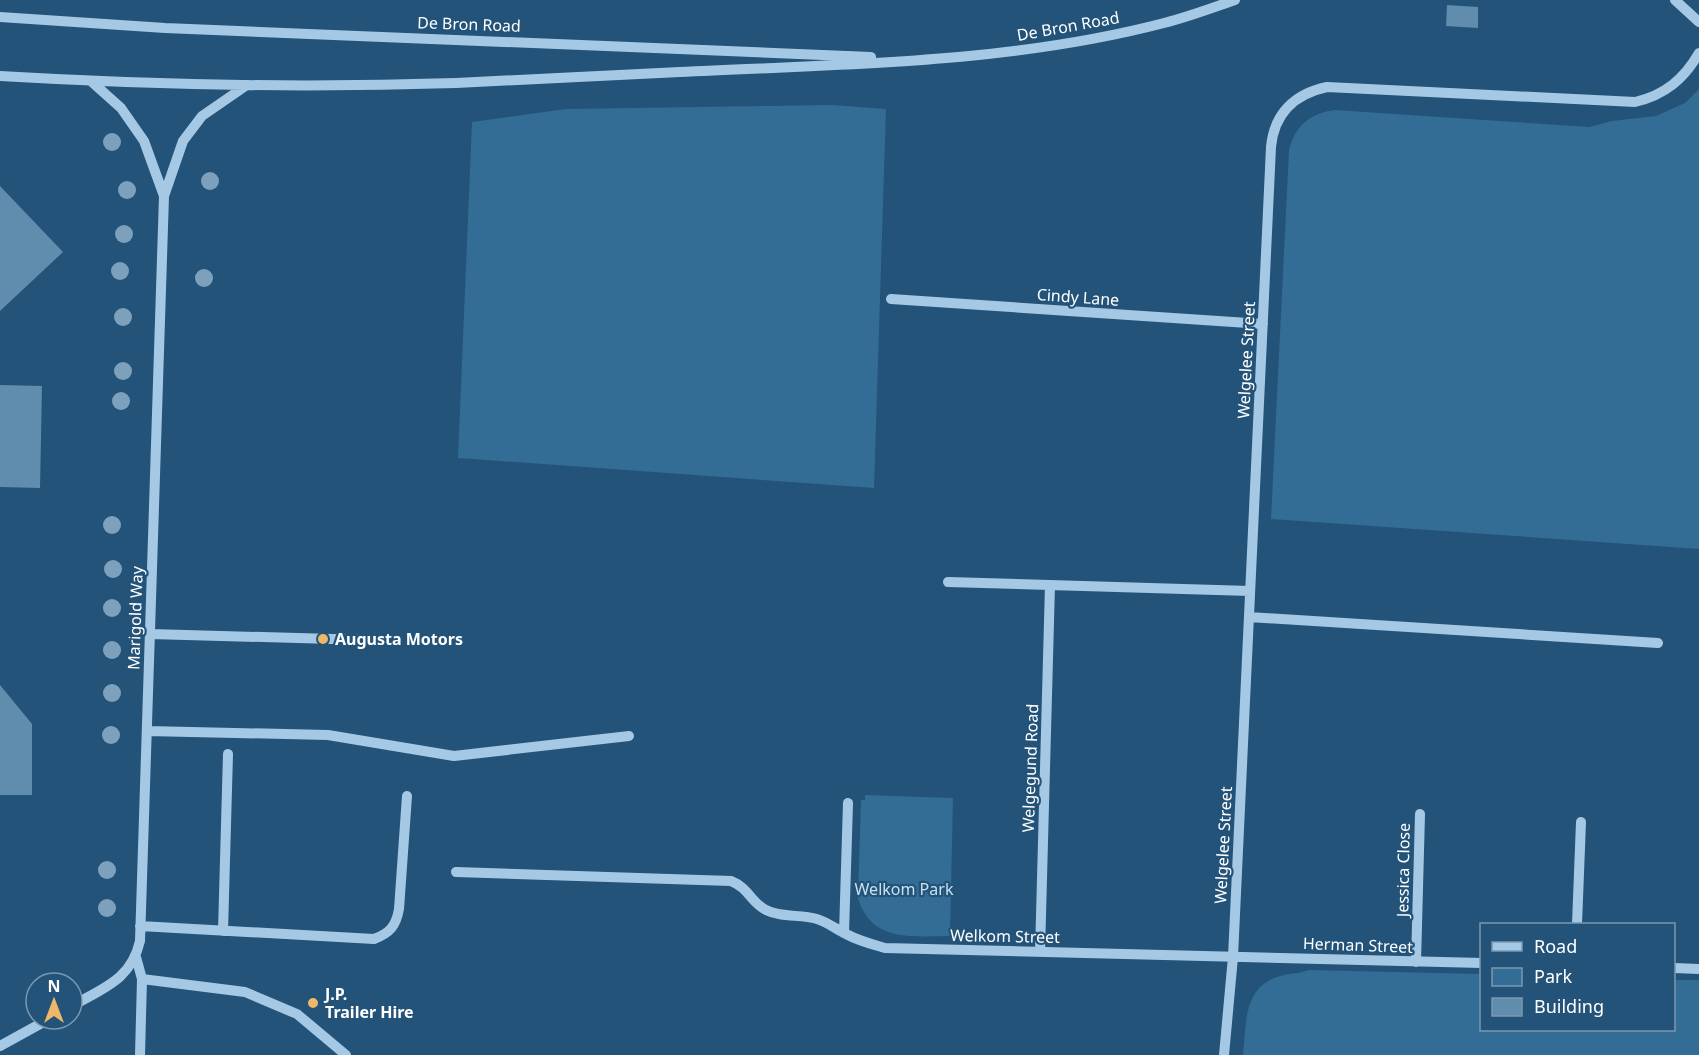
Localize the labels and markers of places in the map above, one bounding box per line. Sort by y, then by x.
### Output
place label: Augusta Motors [335,628,463,650]
marker: Augusta Motors [316,632,330,646]
place label: J.P. Trailer Hire [323,983,414,1023]
marker: J.P. Trailer Hire [306,996,320,1010]

